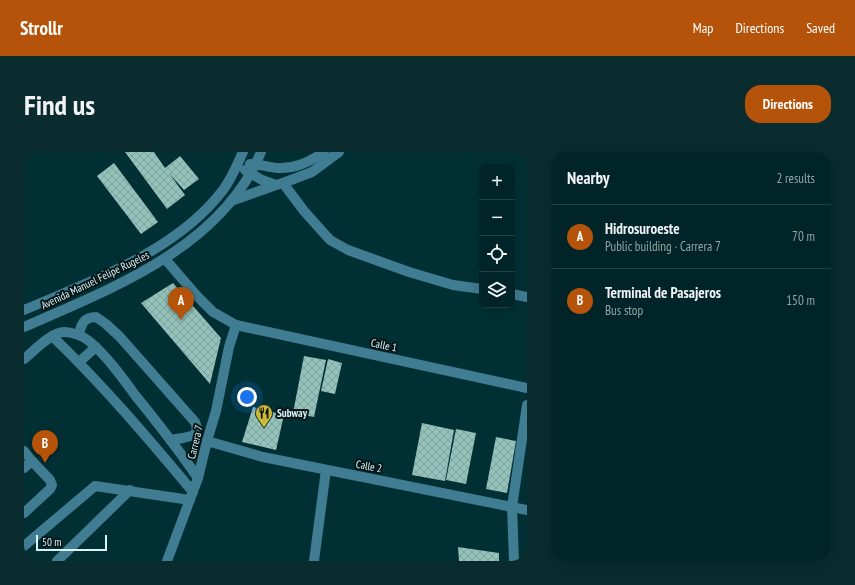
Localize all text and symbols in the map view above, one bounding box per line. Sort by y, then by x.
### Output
text: Strollr [20,16,63,40]
text: Map [693,19,713,37]
text: Directions [735,19,784,37]
text: Saved [806,19,835,37]
button: Directions [745,85,831,123]
text: Find us [24,86,95,123]
map controls [479,164,515,308]
button: + [479,164,515,200]
text: Nearby [567,167,610,189]
text: 2 results [776,170,815,187]
button: − [479,200,515,236]
text: Hidrosuroeste [605,219,680,238]
text: A [577,228,583,245]
text: 70 m [792,228,815,245]
button: locate [479,236,515,272]
text: Public building · Carrera 7 [605,238,721,255]
street label: Avenida Manuel Felipe Rugeles [39,248,152,312]
button: layers [479,272,515,308]
text: Terminal de Pasajeros [605,283,721,302]
pin: A [168,287,194,320]
text: B [577,292,583,309]
text: 150 m [786,292,815,309]
text: Bus stop [605,302,643,319]
street label: Calle 1 [370,335,398,355]
your location [237,387,257,407]
restaurant icon: Subway [254,403,274,428]
place label: Subway [277,406,308,420]
street label: Carrera 7 [184,423,206,460]
pin: B [32,430,58,463]
street label: Calle 2 [355,457,383,475]
scale bar [36,533,107,552]
text: 50 m [42,535,61,549]

